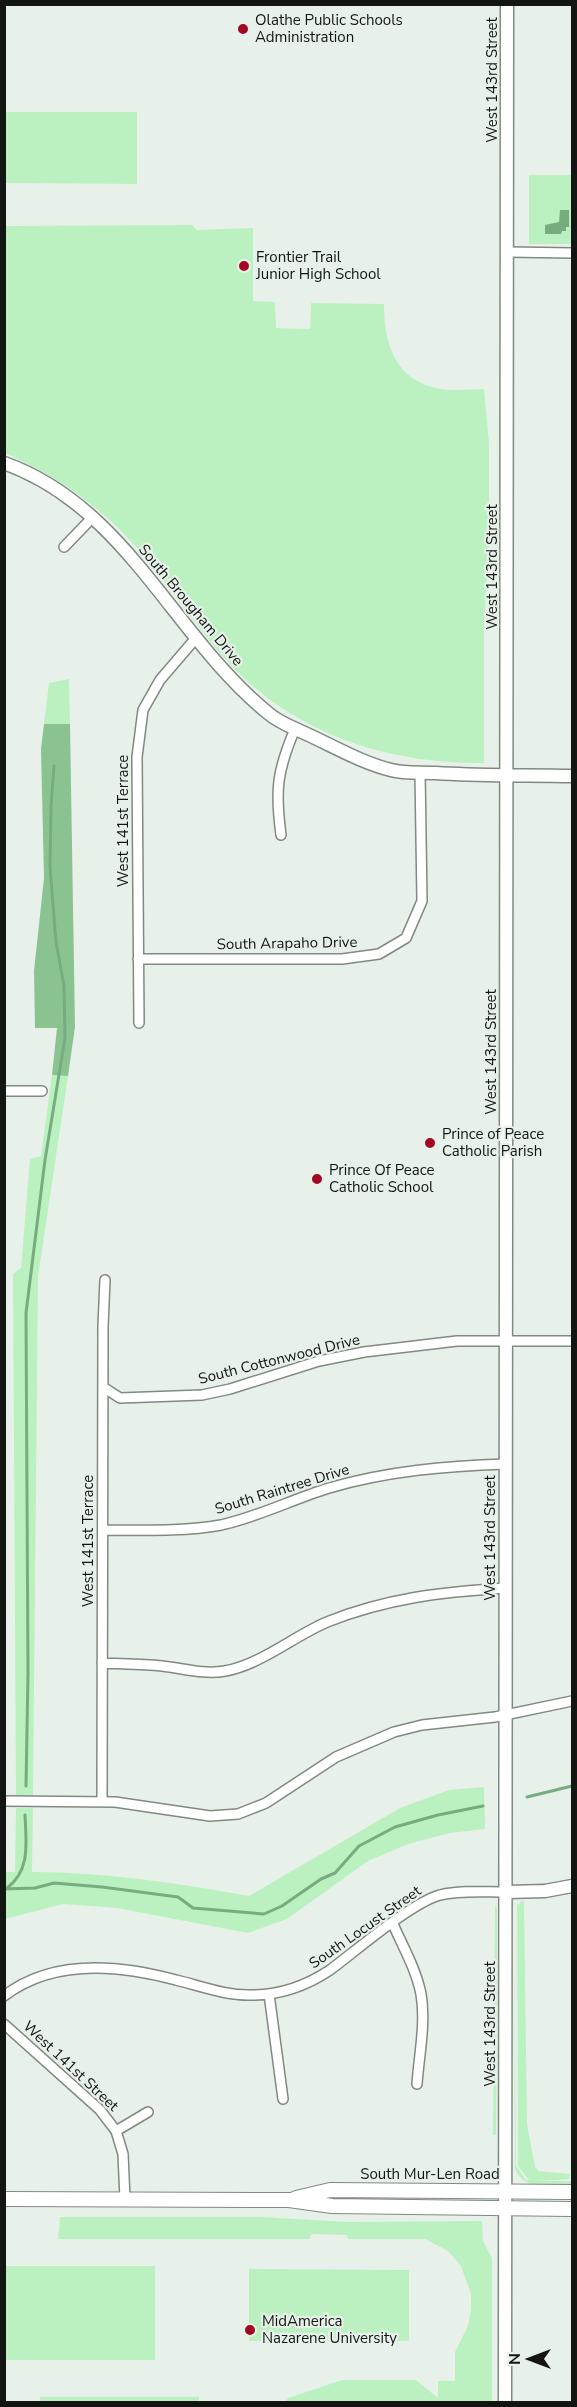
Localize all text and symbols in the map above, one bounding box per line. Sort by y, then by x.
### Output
place label: Olathe Public Schools Administration [255,10,403,47]
street label: West 143rd Street [482,16,502,143]
marker: Olathe Public Schools Administration [236,22,250,36]
place label: Frontier Trail Junior High School [255,247,381,284]
marker: Frontier Trail Junior High School [237,259,251,273]
street label: West 143rd Street [482,503,502,630]
street label: South Brougham Drive [134,540,248,670]
street label: West 141st Terrace [113,755,133,887]
street label: South Arapaho Drive [216,932,358,954]
street label: West 143rd Street [481,988,501,1115]
place label: Prince of Peace Catholic Parish [442,1124,544,1161]
marker: Prince of Peace Catholic Parish [423,1136,437,1150]
place label: Prince Of Peace Catholic School [329,1160,435,1197]
marker: Prince Of Peace Catholic School [310,1172,324,1186]
street label: South Cottonwood Drive [196,1329,362,1389]
street label: South Raintree Drive [212,1459,352,1519]
street label: West 143rd Street [480,1474,500,1601]
street label: West 141st Terrace [78,1475,98,1607]
street label: South Locust Street [305,1880,426,1973]
street label: West 143rd Street [480,1960,500,2087]
street label: West 141st Street [19,2016,124,2116]
street label: South Mur-Len Road [360,2164,500,2184]
place label: MidAmerica Nazarene University [262,2311,397,2348]
marker: MidAmerica Nazarene University [243,2323,257,2337]
north arrow [499,2329,559,2389]
text: N [504,2353,526,2365]

